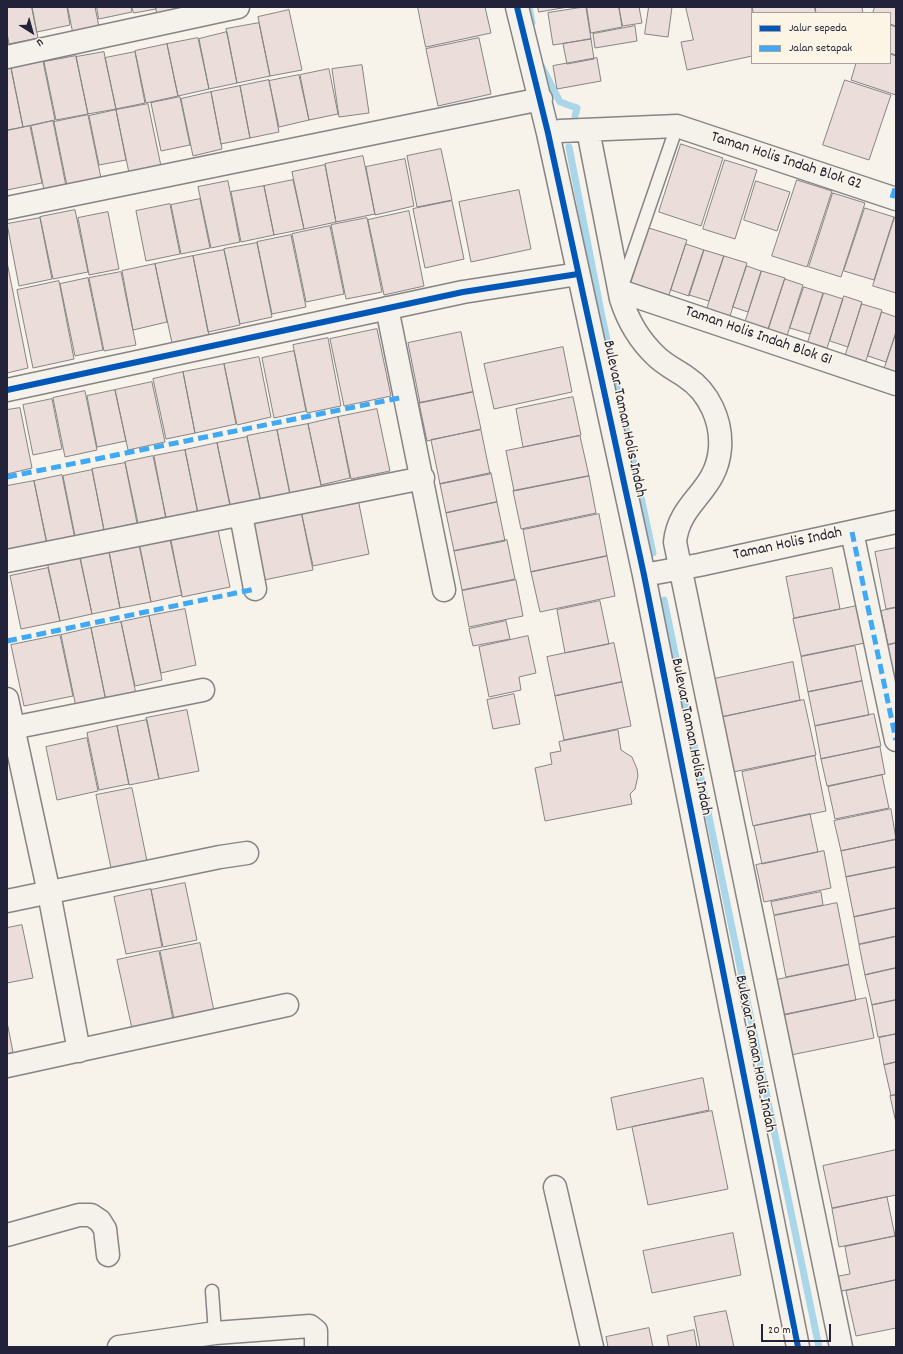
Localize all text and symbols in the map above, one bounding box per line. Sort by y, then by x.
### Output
north arrow [12,12,52,52]
legend [751,12,891,64]
text: Jalur sepeda [789,20,847,37]
text: U [32,34,46,50]
text: Jalan setapak [789,40,852,57]
street label: Taman Holis Indah Blok G2 [708,128,864,196]
street label: Taman Holis Indah Blok G1 [682,303,834,371]
street label: Bulevar Taman Holis Indah [597,339,649,499]
street label: Taman Holis Indah [732,524,844,566]
street label: Bulevar Taman Holis Indah [665,657,715,817]
street label: Bulevar Taman Holis Indah [729,974,779,1134]
scale bar [763,1316,833,1342]
text: 20 m [768,1322,791,1339]

